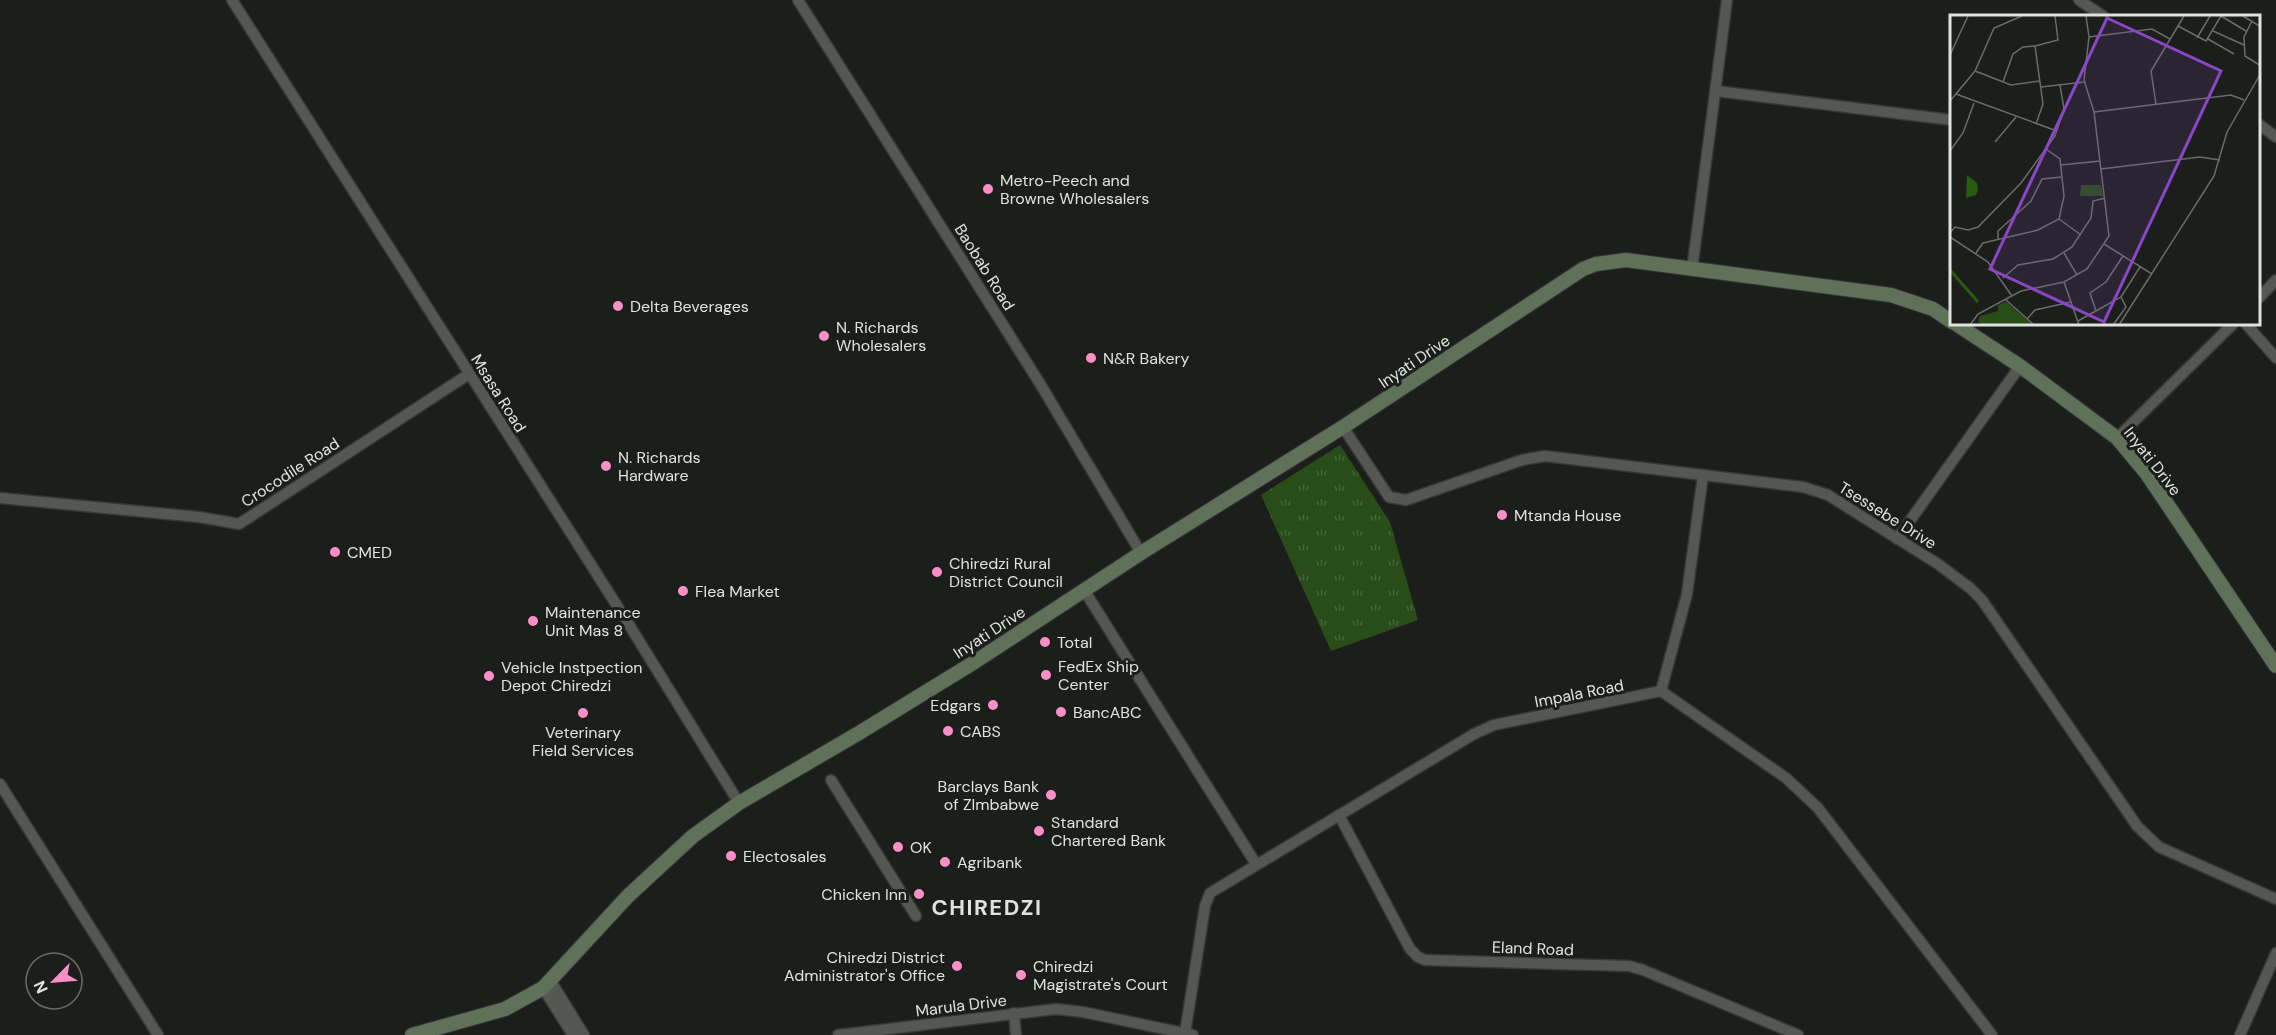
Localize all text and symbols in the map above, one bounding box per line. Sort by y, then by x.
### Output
inset map [1950,15,2261,326]
place label: Metro-Peech and Browne Wholesalers [1000,170,1149,209]
marker: Metro-Peech and Browne Wholesalers [981,182,995,196]
street label: Baobab Road [950,220,1019,314]
place label: Delta Beverages [630,296,749,317]
marker: Delta Beverages [611,299,625,313]
place label: N. Richards Wholesalers [836,317,926,356]
marker: N. Richards Wholesalers [817,329,831,343]
street label: Inyati Drive [1374,330,1454,393]
place label: N&R Bakery [1103,348,1189,369]
street label: Msasa Road [466,350,531,436]
marker: N&R Bakery [1084,351,1098,365]
street label: Inyati Drive [2119,423,2186,500]
street label: Crocodile Road [237,433,343,512]
place label: N. Richards Hardware [618,447,701,486]
marker: N. Richards Hardware [599,459,613,473]
street label: Tsessebe Drive [1835,477,1941,554]
place label: Mtanda House [1514,505,1621,526]
marker: Mtanda House [1495,508,1509,522]
place label: CMED [347,542,392,563]
marker: CMED [328,545,342,559]
place label: Chiredzi Rural District Council [949,553,1063,592]
marker: Chiredzi Rural District Council [930,565,944,579]
place label: Flea Market [695,581,780,602]
marker: Flea Market [676,584,690,598]
street label: Inyati Drive [949,601,1029,664]
place label: Maintenance Unit Mas 8 [545,602,641,641]
marker: Maintenance Unit Mas 8 [526,614,540,628]
place label: Total [1057,632,1092,653]
marker: Total [1038,635,1052,649]
place label: FedEx Ship Center [1058,656,1139,695]
place label: Vehicle Instpection Depot Chiredzi [501,657,643,696]
marker: FedEx Ship Center [1039,668,1053,682]
marker: Vehicle Instpection Depot Chiredzi [482,669,496,683]
street label: Impala Road [1533,675,1626,712]
place label: Edgars [930,695,981,716]
marker: Edgars [986,698,1000,712]
place label: BancABC [1073,702,1141,723]
marker: BancABC [1054,705,1068,719]
marker: Veterinary Field Services [576,706,590,720]
place label: CABS [960,721,1001,742]
place label: Veterinary Field Services [532,722,634,761]
marker: CABS [941,724,955,738]
place label: Barclays Bank of ZImbabwe [938,776,1039,815]
marker: Barclays Bank of ZImbabwe [1044,788,1058,802]
place label: Standard Chartered Bank [1051,812,1166,851]
marker: Standard Chartered Bank [1032,824,1046,838]
place label: OK [910,837,932,858]
marker: OK [891,840,905,854]
place label: Electosales [743,846,827,867]
marker: Electosales [724,849,738,863]
place label: Agribank [957,852,1022,873]
marker: Agribank [938,855,952,869]
place label: Chicken Inn [821,884,907,905]
marker: Chicken Inn [912,887,926,901]
district label: CHIREDZI [932,893,1042,922]
street label: Eland Road [1492,937,1574,960]
place label: Chiredzi District Administrator's Office [784,947,945,986]
north arrow [24,951,84,1011]
place label: Chiredzi Magistrate's Court [1033,956,1168,995]
marker: Chiredzi District Administrator's Office [950,959,964,973]
marker: Chiredzi Magistrate's Court [1014,968,1028,982]
text: N [29,977,53,997]
street label: Marula Drive [914,989,1008,1022]

